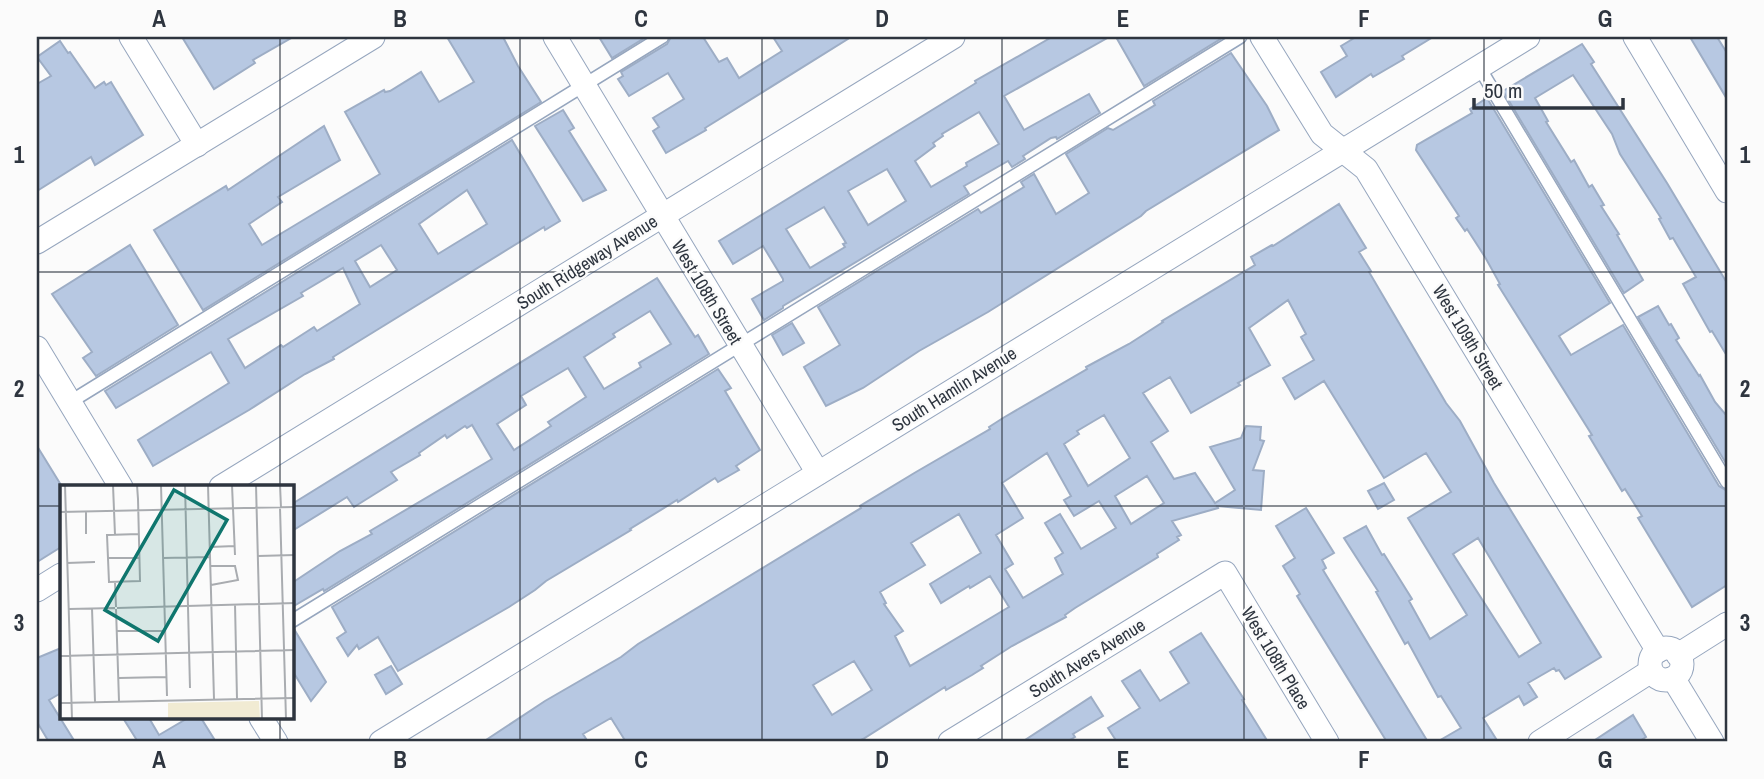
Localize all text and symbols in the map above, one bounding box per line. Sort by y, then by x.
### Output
text: A [152,3,166,34]
text: B [393,3,407,34]
text: C [634,3,648,34]
text: D [875,3,889,34]
text: E [1117,3,1129,34]
text: F [1358,3,1370,34]
text: G [1598,3,1612,34]
scale bar [1474,66,1622,110]
text: 50 m [1484,76,1522,105]
text: 1 [14,139,25,170]
text: 1 [1740,139,1751,170]
street label: South Ridgeway Avenue [512,209,662,315]
street label: West 108th Street [666,235,748,349]
street label: West 109th Street [1427,280,1509,394]
street label: South Hamlin Avenue [887,341,1021,437]
text: 2 [14,373,24,404]
text: 2 [1740,373,1750,404]
inset map [60,485,294,720]
street label: West 108th Place [1236,602,1316,714]
text: 3 [14,607,24,638]
text: 3 [1740,607,1750,638]
street label: South Avers Avenue [1024,612,1150,704]
text: A [152,744,166,775]
text: B [393,744,407,775]
text: C [634,744,648,775]
text: D [875,744,889,775]
text: E [1117,744,1129,775]
text: F [1358,744,1370,775]
text: G [1598,744,1612,775]

